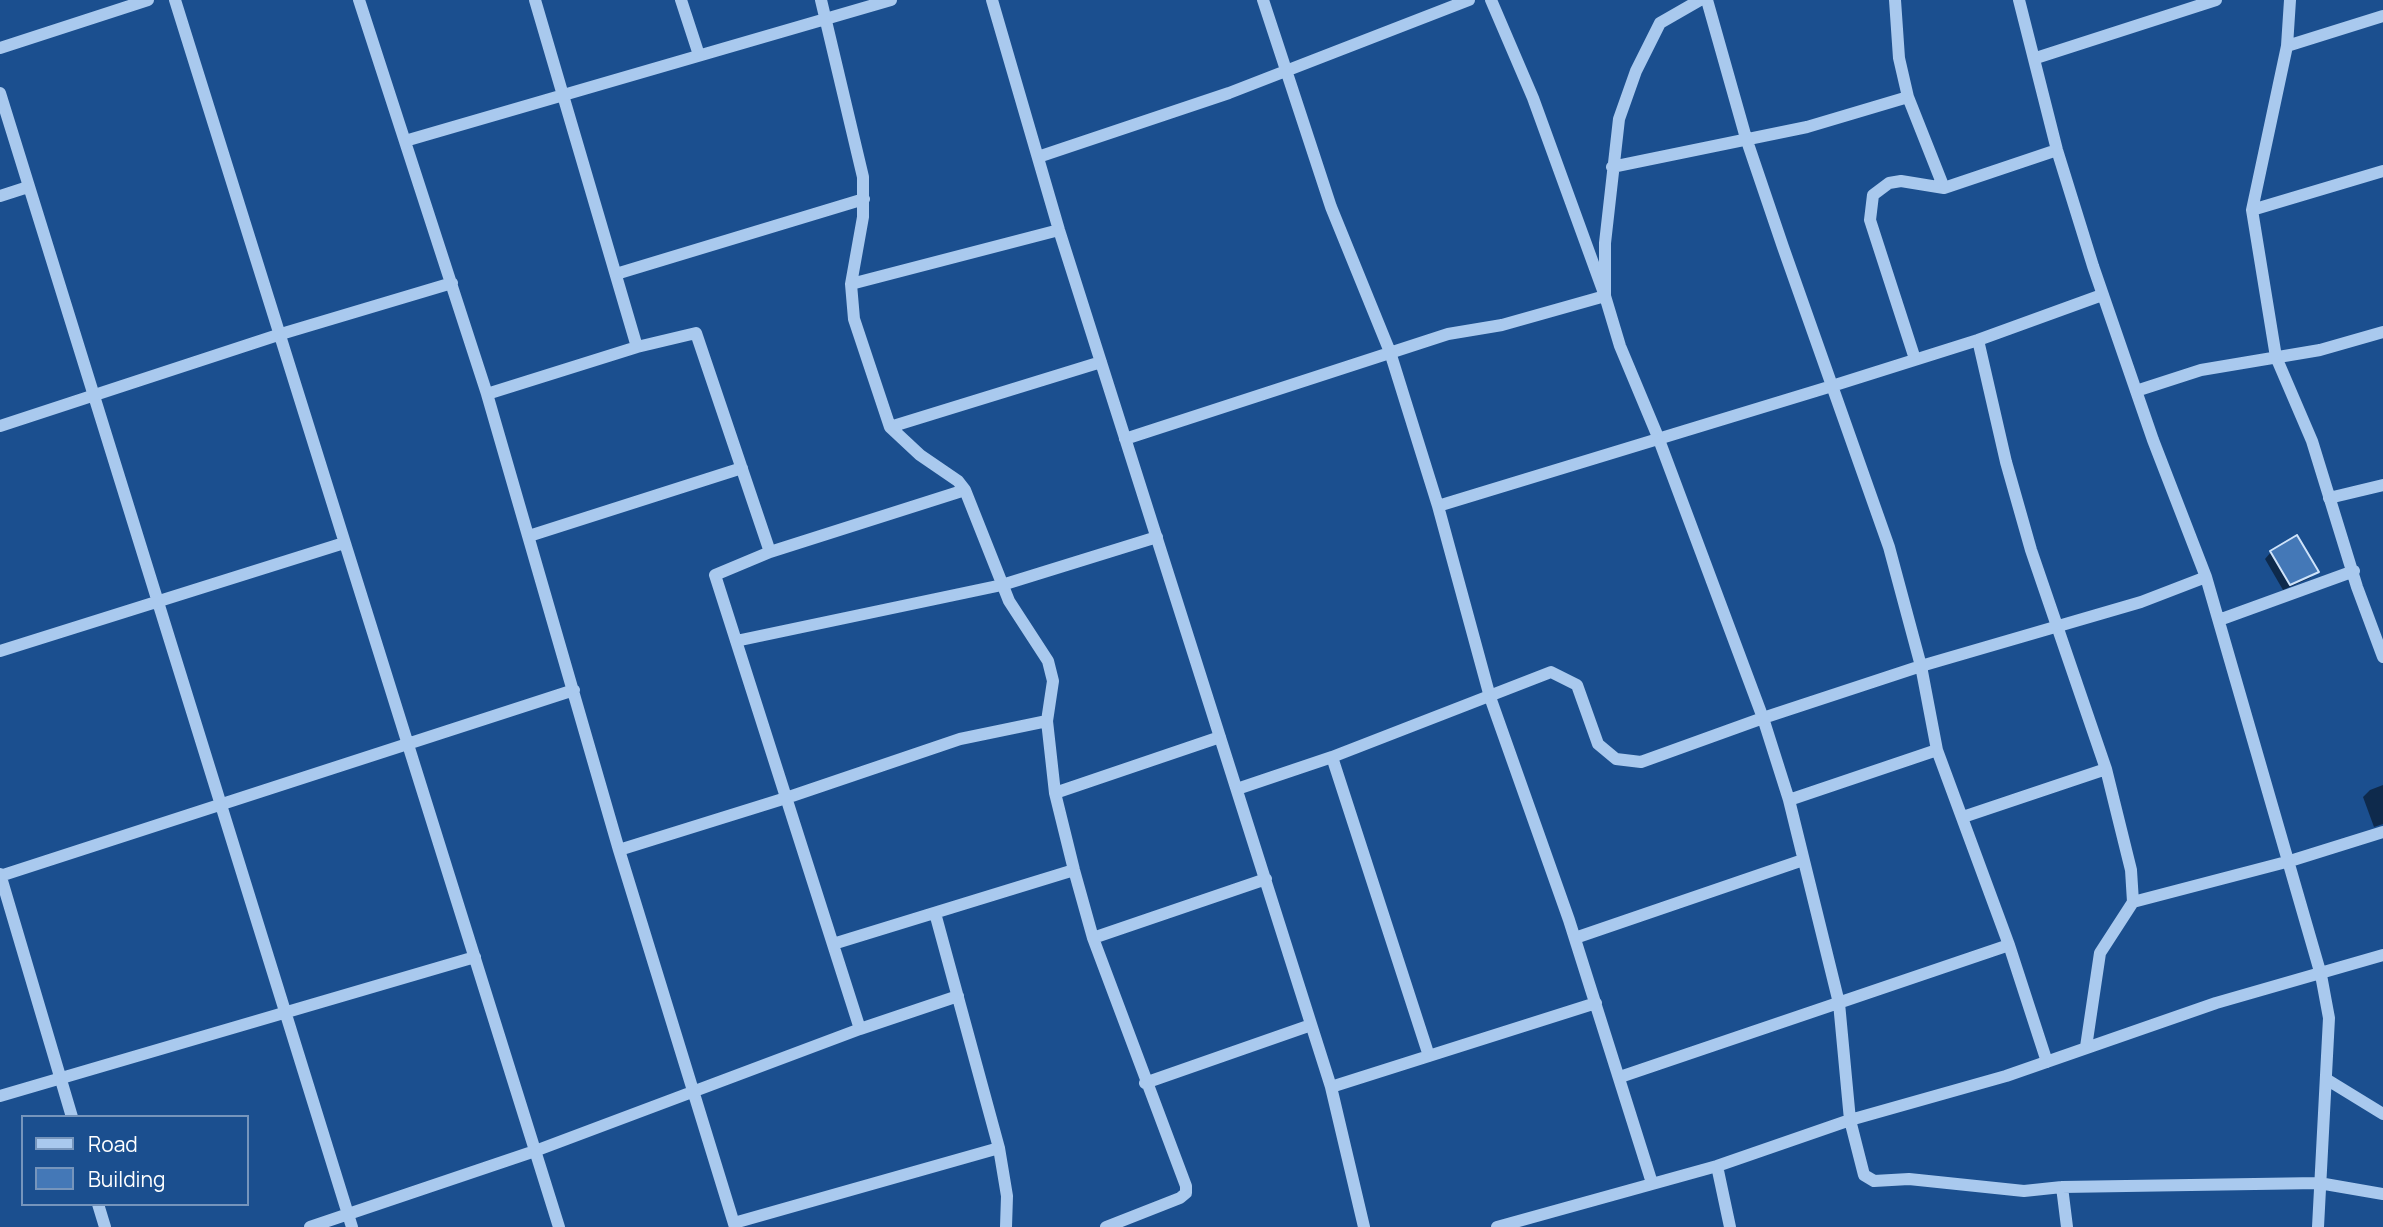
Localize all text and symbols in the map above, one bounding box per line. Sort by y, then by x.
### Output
legend [21,1115,248,1206]
text: Road [88,1130,138,1158]
text: Building [88,1165,165,1193]

